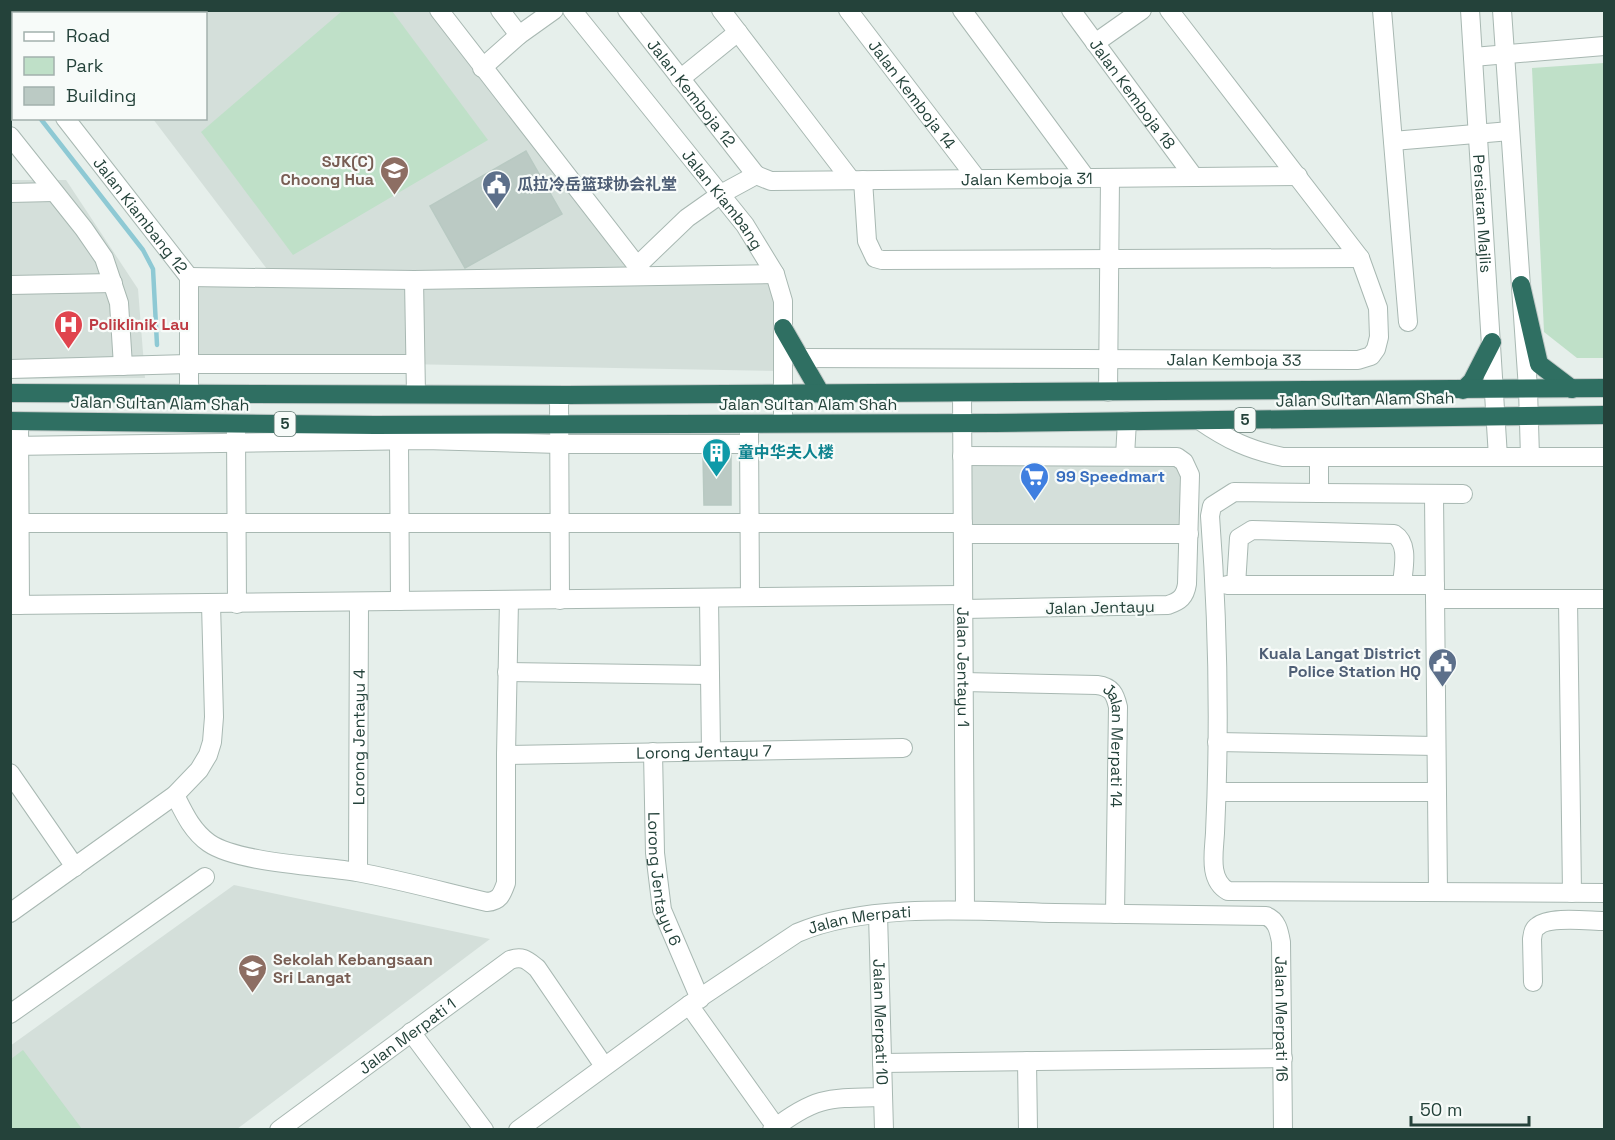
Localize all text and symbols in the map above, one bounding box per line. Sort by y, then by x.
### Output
legend [12,12,207,120]
text: Road [66,24,110,47]
street label: Jalan Kemboja 12 [642,35,740,151]
street label: Jalan Kemboja 18 [1085,35,1180,154]
street label: Jalan Kemboja 14 [863,36,960,154]
text: Park [66,54,104,77]
text: Building [66,84,136,107]
street label: Jalan Kiambang [677,145,768,254]
place label: SJK(C) Choong Hua [281,151,374,190]
street label: Jalan Kiambang 12 [88,153,192,278]
school or university icon: SJK(C) Choong Hua [379,154,411,196]
street label: Persiaran Majlis [1468,154,1496,273]
public building icon: 瓜拉冷岳篮球协会礼堂 [480,168,512,210]
street label: Jalan Kemboja 31 [961,168,1093,190]
place label: 瓜拉冷岳篮球协会礼堂 [517,174,677,195]
hospital icon: Poliklinik Lau [52,308,84,350]
place label: Poliklinik Lau [89,314,189,335]
street label: Jalan Kemboja 33 [1167,349,1301,371]
street label: Jalan Sultan Alam Shah [1275,387,1455,412]
street label: Jalan Sultan Alam Shah [70,391,250,416]
street label: Jalan Sultan Alam Shah [719,394,897,415]
road number: 5 [1234,408,1256,432]
road number: 5 [274,412,296,436]
building icon: 童中华夫人楼 [701,436,733,478]
place label: 童中华夫人楼 [738,442,834,463]
supermarket icon: 99 Speedmart [1019,460,1051,502]
place label: 99 Speedmart [1056,466,1165,487]
street label: Jalan Jentayu [1045,596,1155,619]
street label: Jalan Jentayu 1 [952,607,974,727]
place label: Kuala Langat District Police Station HQ [1259,643,1421,682]
public building icon: Kuala Langat District Police Station HQ [1426,646,1458,688]
street label: Lorong Jentayu 4 [348,669,370,805]
street label: Jalan Merpati 14 [1099,678,1128,808]
street label: Lorong Jentayu 7 [636,740,772,764]
street label: Lorong Jentayu 6 [643,812,686,949]
street label: Jalan Merpati [805,901,912,939]
place label: Sekolah Kebangsaan Sri Langat [273,949,433,988]
school or university icon: Sekolah Kebangsaan Sri Langat [236,952,268,994]
street label: Jalan Merpati 16 [1270,956,1292,1082]
street label: Jalan Merpati 10 [868,959,893,1085]
street label: Jalan Merpati 1 [354,993,460,1079]
scale bar [1411,1089,1530,1127]
text: 50 m [1420,1098,1462,1121]

